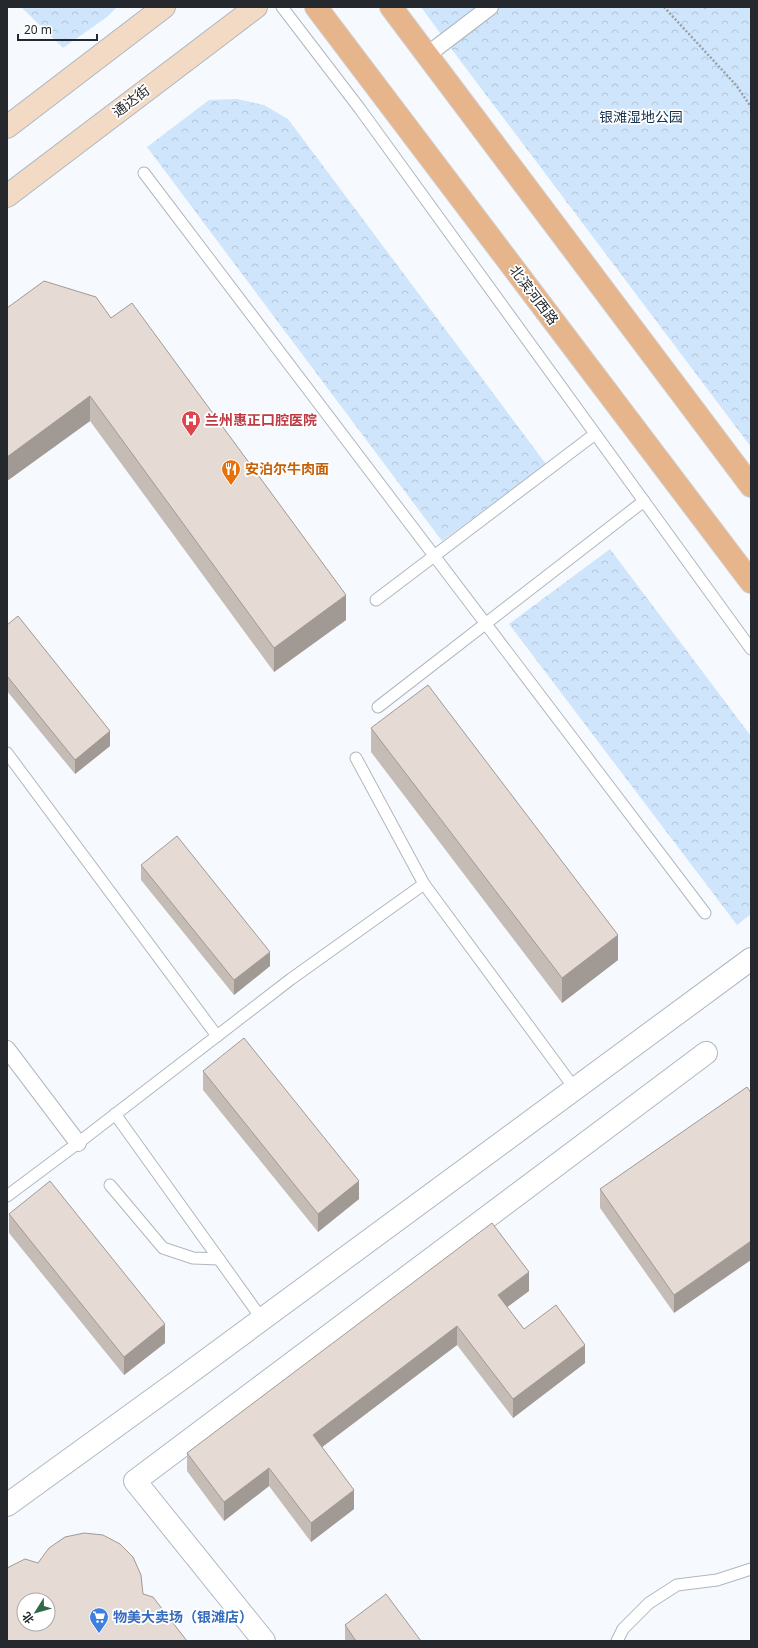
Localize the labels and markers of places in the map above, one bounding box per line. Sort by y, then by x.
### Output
hospital icon: 兰州惠正口腔医院 [180,409,202,437]
place label: 兰州惠正口腔医院 [205,410,317,429]
restaurant icon: 安泊尔牛肉面 [220,458,242,486]
place label: 安泊尔牛肉面 [245,459,329,478]
supermarket icon: 物美大卖场（银滩店） [88,1606,110,1634]
place label: 物美大卖场（银滩店） [113,1607,253,1626]

